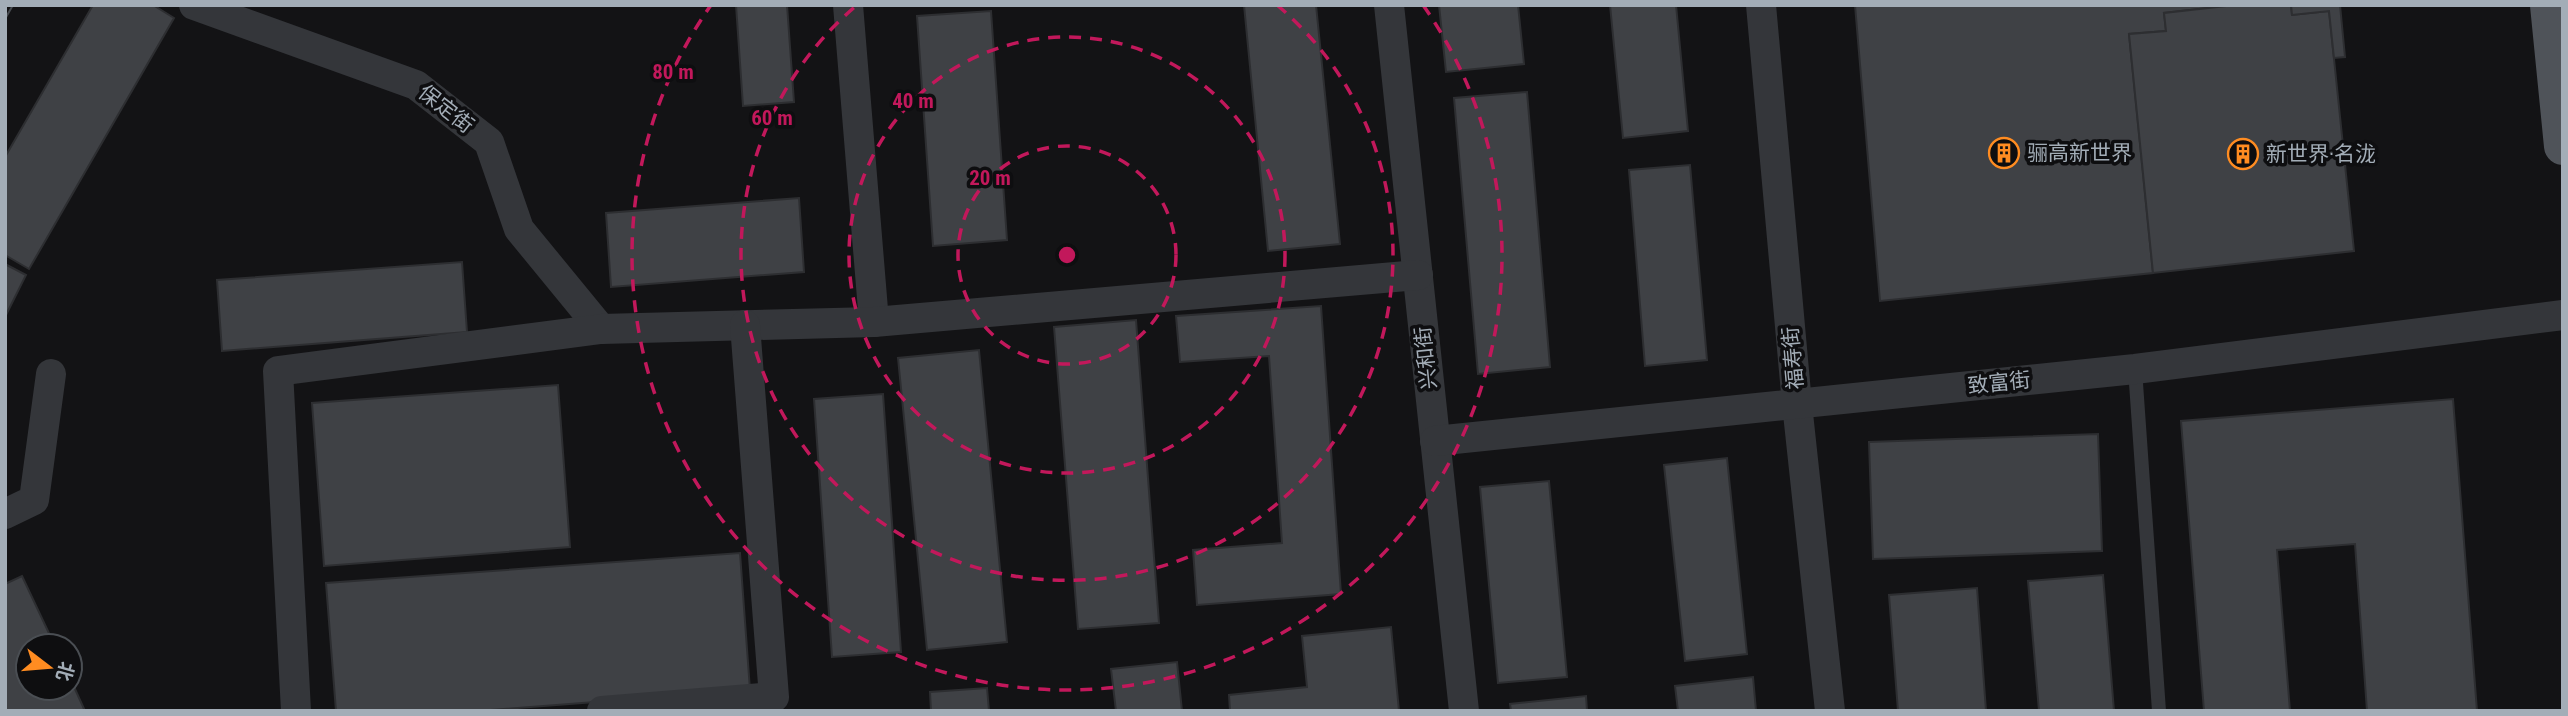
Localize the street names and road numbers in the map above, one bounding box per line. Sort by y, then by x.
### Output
street label: 保定街 [414,80,478,138]
street label: 兴和街 [1411,325,1441,391]
street label: 福寿街 [1778,326,1808,390]
street label: 致富街 [1966,368,2032,398]

